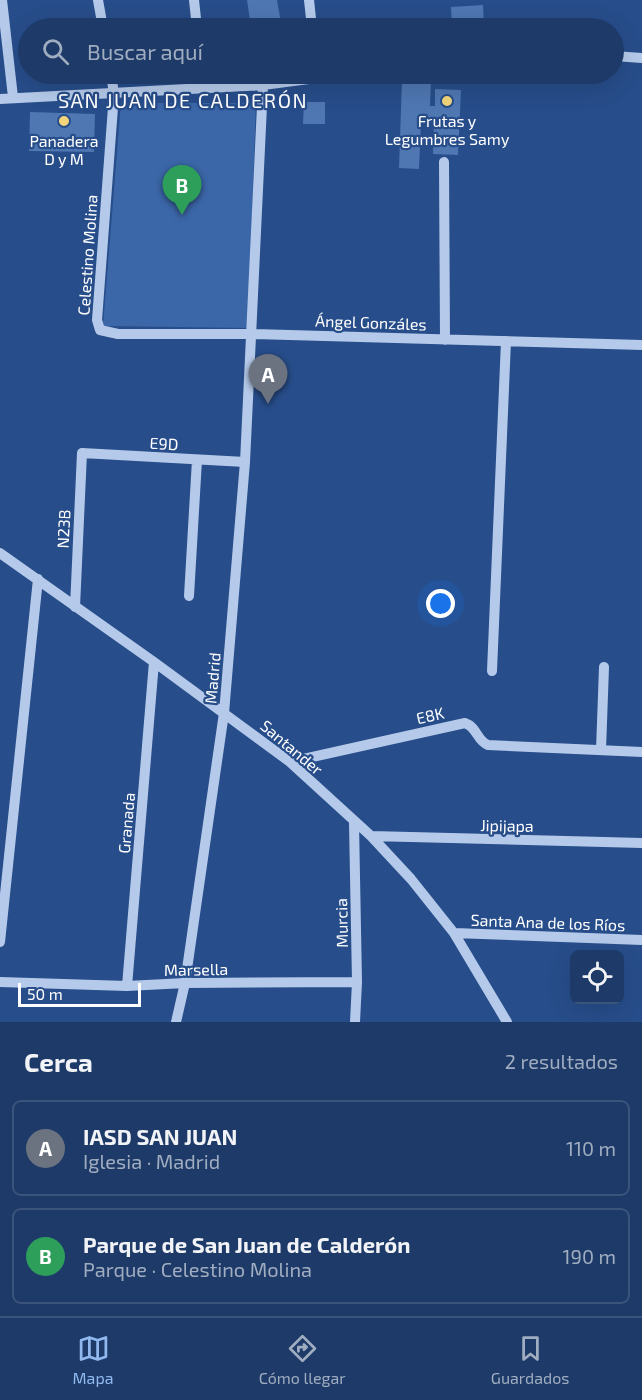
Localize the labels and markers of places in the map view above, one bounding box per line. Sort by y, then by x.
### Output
marker: Frutas y Legumbres Samy [440,94,454,108]
place label: Frutas y Legumbres Samy [385,111,510,148]
marker: Panadera D y M [57,114,71,128]
place label: Panadera D y M [29,131,99,168]
pin: B [162,166,201,215]
pin: A [248,354,288,404]

